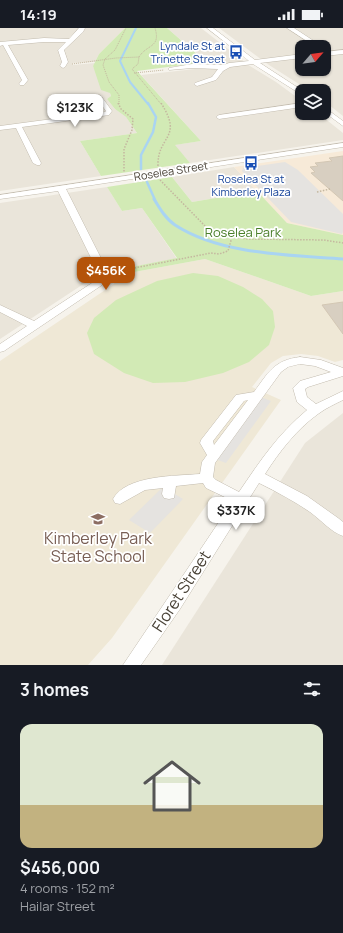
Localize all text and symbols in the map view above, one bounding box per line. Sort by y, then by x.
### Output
text: 14:19 [20,4,57,25]
place label: Lyndale St at Trinette Street [150,38,225,66]
north arrow [295,40,331,76]
map controls [295,40,331,120]
bus stop icon: Lyndale St at Trinette Street [228,44,244,60]
button: layers [295,84,331,120]
pin: $123K [47,94,103,128]
text: $123K [56,98,94,116]
bus stop icon: Roselea St at Kimberley Plaza [243,155,259,171]
street label: Roselea Street [133,157,209,184]
place label: Roselea St at Kimberley Plaza [211,171,291,199]
park label: Roselea Park [205,223,282,241]
pin: $456K [78,257,134,291]
text: $456K [86,261,126,279]
pin: $337K [208,497,264,531]
text: $337K [217,501,255,519]
school or university icon: Kimberley Park State School [90,511,106,527]
place label: Kimberley Park State School [44,527,153,567]
street label: Floret Street [146,546,216,636]
text: 3 homes [20,678,89,701]
icon: filters [301,678,323,700]
icon: home [136,750,208,822]
text: $456,000 [20,856,100,879]
text: 4 rooms · 152 m² [20,879,115,897]
text: Hailar Street [20,897,95,915]

